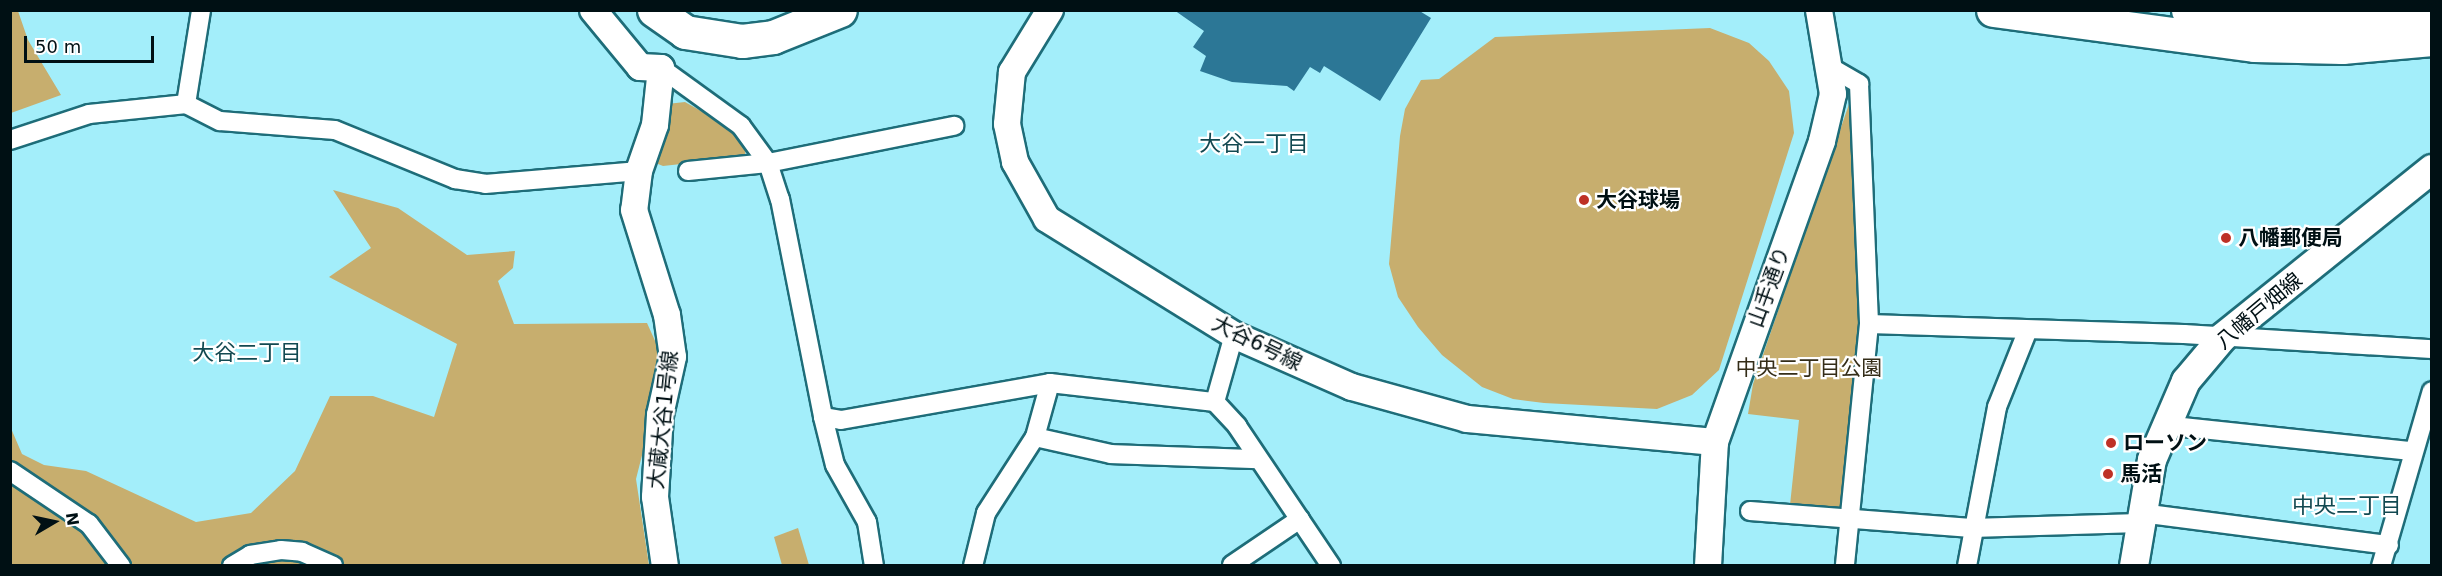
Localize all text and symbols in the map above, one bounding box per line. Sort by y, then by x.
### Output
scale bar [27,24,158,62]
text: 50 m [35,36,81,57]
district label: 大谷一丁目 [1199,131,1309,157]
place label: 大谷球場 [1596,187,1680,213]
marker: 大谷球場 [1577,193,1591,207]
place label: 八幡郵便局 [2238,225,2343,251]
marker: 八幡郵便局 [2219,231,2233,245]
street label: 山手通り [1743,243,1795,331]
street label: 八幡戸畑線 [2211,268,2307,354]
street label: 大谷6号線 [1208,310,1306,376]
district label: 大谷二丁目 [192,340,302,366]
street label: 大蔵大谷1号線 [643,349,683,491]
park label: 中央二丁目公園 [1736,355,1882,381]
place label: ローソン [2123,430,2207,456]
marker: ローソン [2104,436,2118,450]
place label: 馬活 [2120,461,2162,487]
marker: 馬活 [2101,467,2115,481]
north arrow [24,492,84,552]
district label: 中央二丁目 [2292,493,2402,519]
text: N [62,511,83,527]

